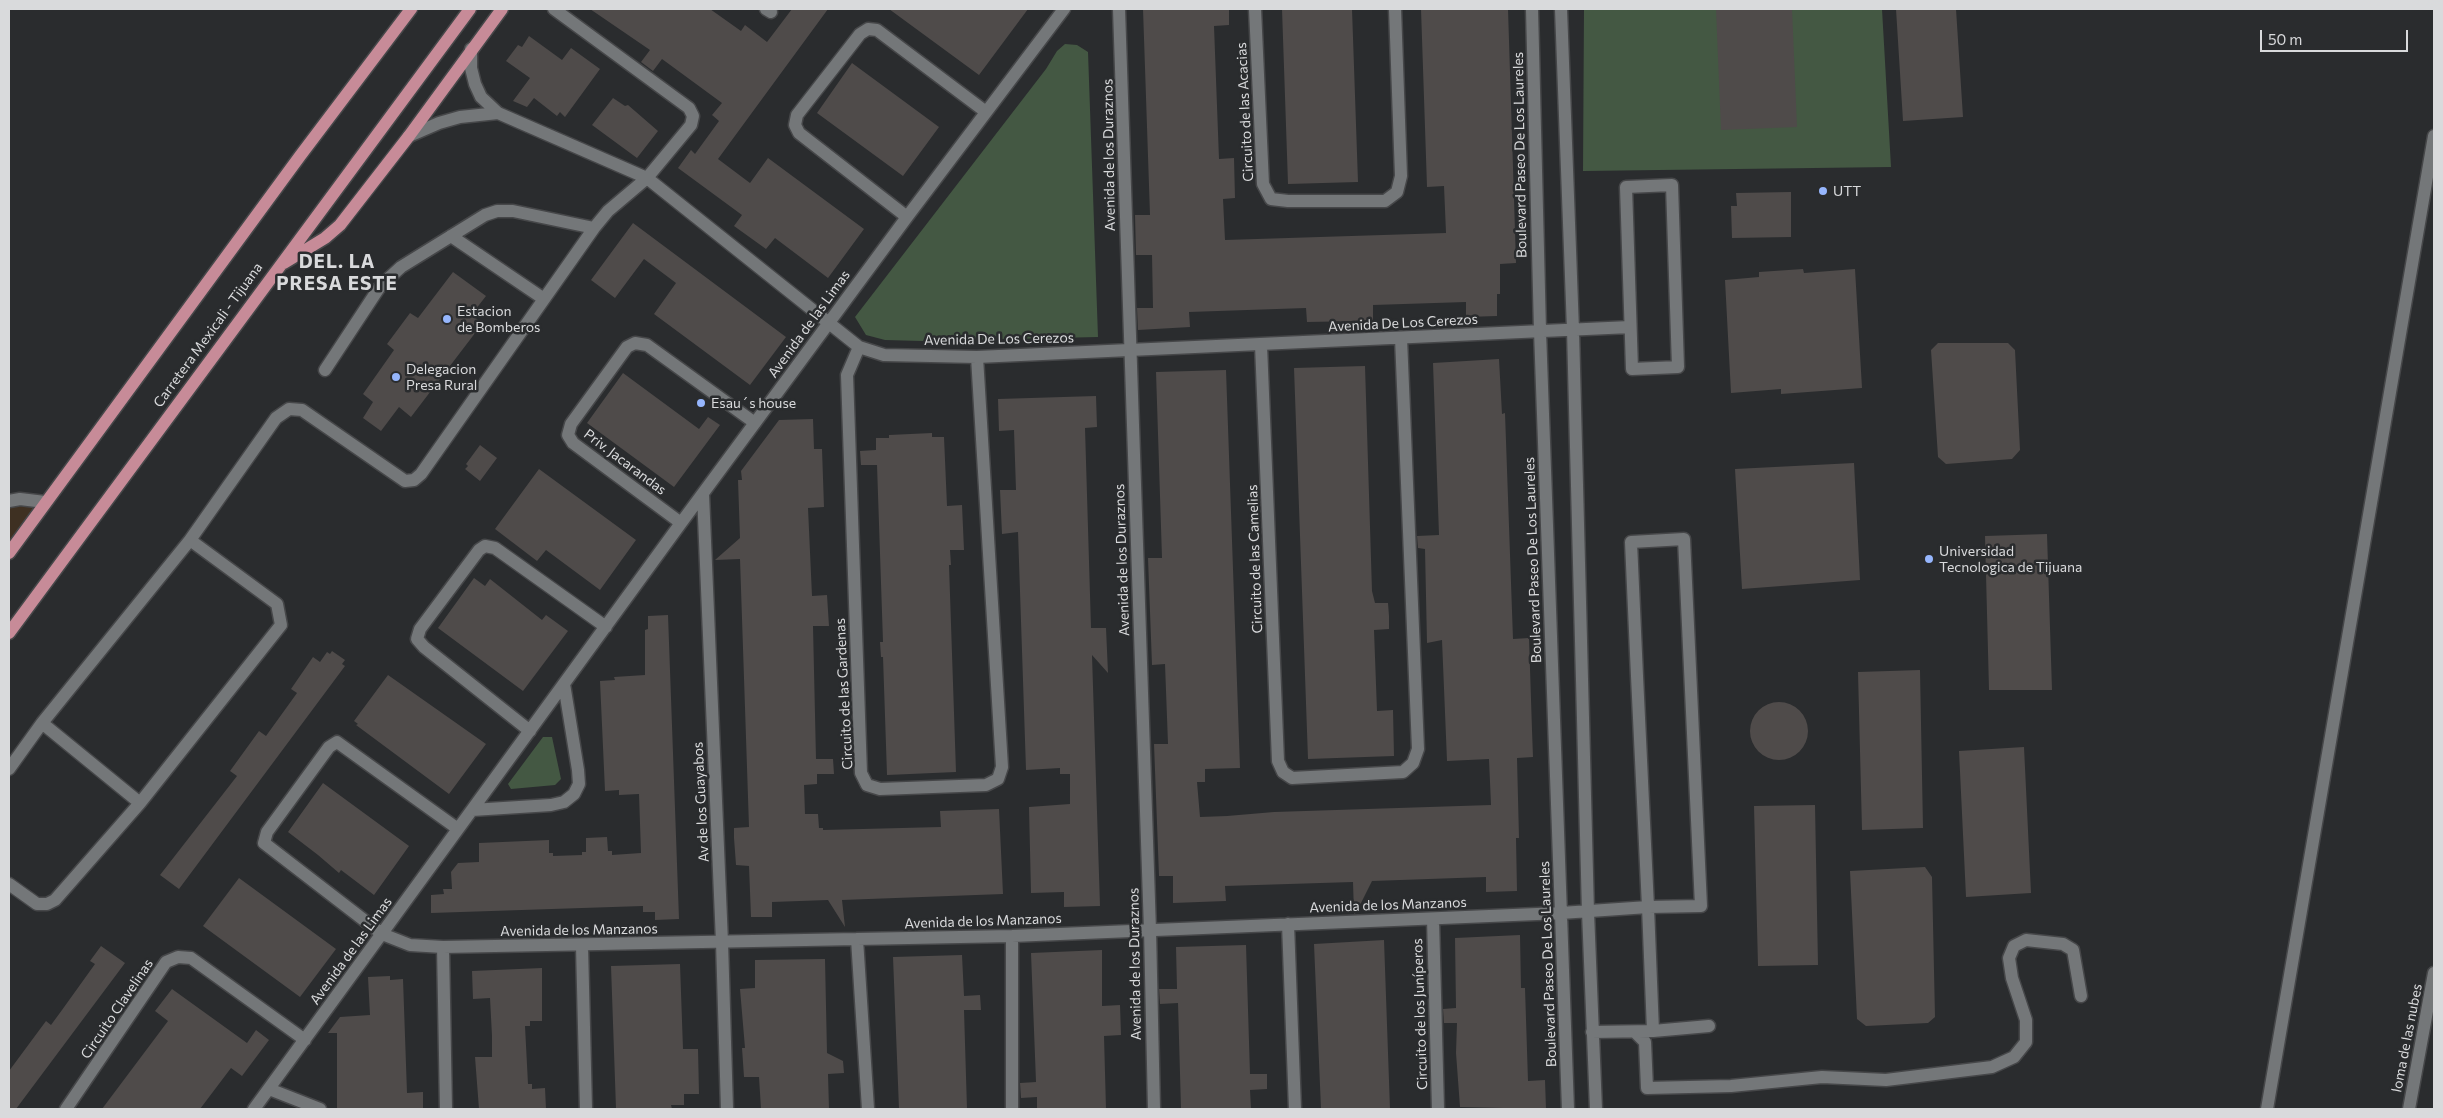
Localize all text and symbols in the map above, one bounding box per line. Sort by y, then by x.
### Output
scale bar [2263,20,2410,52]
text: 50 m [2268,30,2302,48]
street label: Circuito de las Acacias [1233,42,1257,182]
street label: Boulevard Paseo De Los Laureles [1510,52,1530,258]
street label: Avenida de los Duraznos [1099,79,1119,231]
place label: UTT [1833,183,1861,199]
marker: UTT [1817,185,1829,197]
district label: DEL. LA PRESA ESTE [275,251,399,295]
street label: Carretera Mexicali - Tijuana [150,259,266,411]
street label: Avenida de las Limas [764,267,854,381]
place label: Estacion de Bomberos [457,303,540,336]
street label: Avenida De Los Cerezos [1328,311,1478,335]
marker: Estacion de Bomberos [441,313,453,325]
street label: Avenida De Los Cerezos [924,329,1074,349]
place label: Delegacion Presa Rural [406,361,477,394]
marker: Delegacion Presa Rural [390,371,402,383]
place label: Esau´s house [711,395,796,411]
marker: Esau´s house [695,397,707,409]
street label: Priv. Jacarandas [581,426,669,498]
street label: Boulevard Paseo De Los Laureles [1521,457,1545,663]
street label: Avenida de los Duraznos [1111,483,1133,637]
street label: Circuito de las Camelias [1244,484,1266,634]
place label: Universidad Tecnologica de Tijuana [1939,543,2082,576]
marker: Universidad Tecnologica de Tijuana [1923,553,1935,565]
street label: Circuito de las Gardenas [832,618,856,770]
street label: Av de los Guayabos [689,741,713,863]
street label: Boulevard Paseo De Los Laureles [1536,861,1560,1067]
street label: Avenida de los Duraznos [1125,888,1145,1040]
street label: Avenida de las Limas [306,894,396,1008]
street label: Avenida de los Manzanos [1309,894,1467,916]
street label: Avenida de los Manzanos [904,910,1062,932]
street label: Avenida de los Manzanos [500,920,658,940]
street label: Circuito de los Juníperos [1409,938,1431,1090]
street label: Circuito Clavelinas [77,956,157,1062]
street label: loma de las nubes [2388,982,2426,1094]

